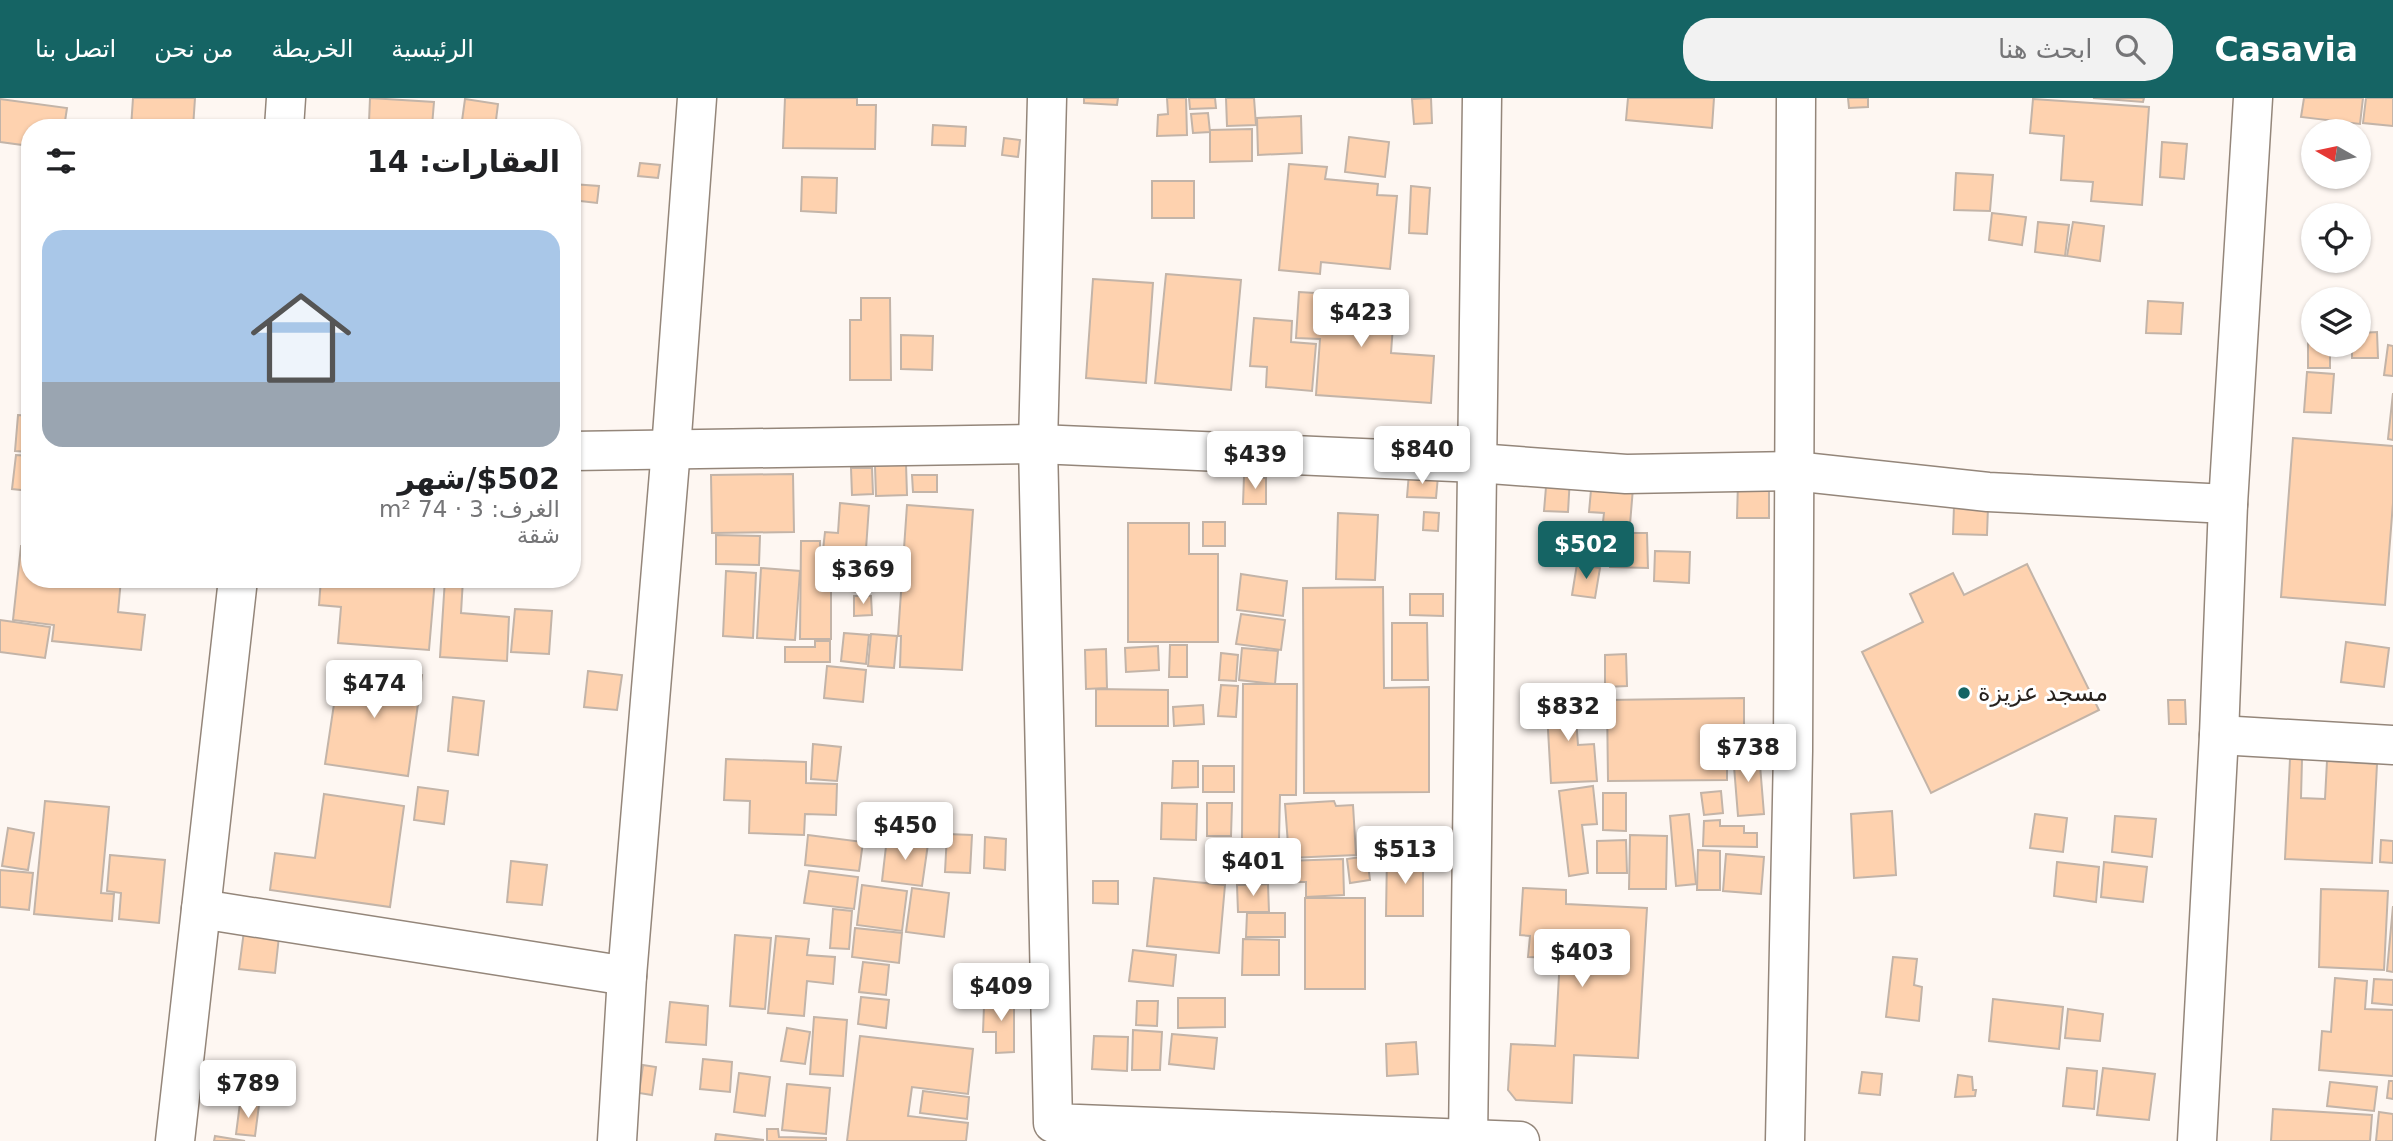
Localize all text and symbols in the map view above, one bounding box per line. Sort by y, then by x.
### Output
search box [1683,18,2173,81]
icon: search [2111,30,2149,68]
text: Casavia [2215,30,2358,69]
text: ابحث هنا [1998,34,2093,64]
text: اتصل بنا [35,35,116,63]
text: من نحن [154,35,233,63]
text: الخريطة [271,35,353,63]
text: الرئيسية [391,35,474,63]
north arrow [2301,119,2371,189]
map controls [2301,119,2371,357]
icon: filters [42,142,80,180]
text: العقارات: 14 [367,144,560,179]
button: locate [2301,203,2371,273]
icon: home [238,275,364,401]
button: layers [2301,287,2371,357]
pin: $423 [1320,289,1402,349]
text: $423 [1329,299,1393,325]
pin: $840 [1381,426,1463,486]
pin: $439 [1214,432,1296,491]
text: $840 [1390,436,1454,462]
text: $439 [1223,441,1287,467]
text: $502/شهر [398,461,560,496]
text: الغرف: 3 · 74 m² [379,496,560,522]
text: شقة [517,522,560,548]
pin: $502 [1545,522,1627,581]
text: $502 [1554,531,1618,557]
pin: $369 [822,546,904,606]
text: $369 [831,556,895,582]
pin: $474 [333,660,415,720]
text: $474 [342,670,406,696]
place label: مسجد عزيزة [1978,679,2108,707]
pin: $832 [1527,684,1609,743]
marker: مسجد عزيزة [1956,685,1972,701]
text: $832 [1536,693,1600,719]
pin: $738 [1707,724,1789,784]
text: $738 [1716,734,1780,760]
pin: $450 [864,802,946,862]
text: $450 [873,812,937,838]
pin: $513 [1364,826,1446,886]
text: $513 [1373,836,1437,862]
pin: $401 [1212,838,1294,898]
text: $401 [1221,848,1285,874]
pin: $403 [1541,930,1623,989]
text: $403 [1550,939,1614,965]
pin: $409 [960,964,1042,1023]
text: $409 [969,973,1033,999]
pin: $789 [207,1060,289,1120]
text: $789 [216,1070,280,1096]

